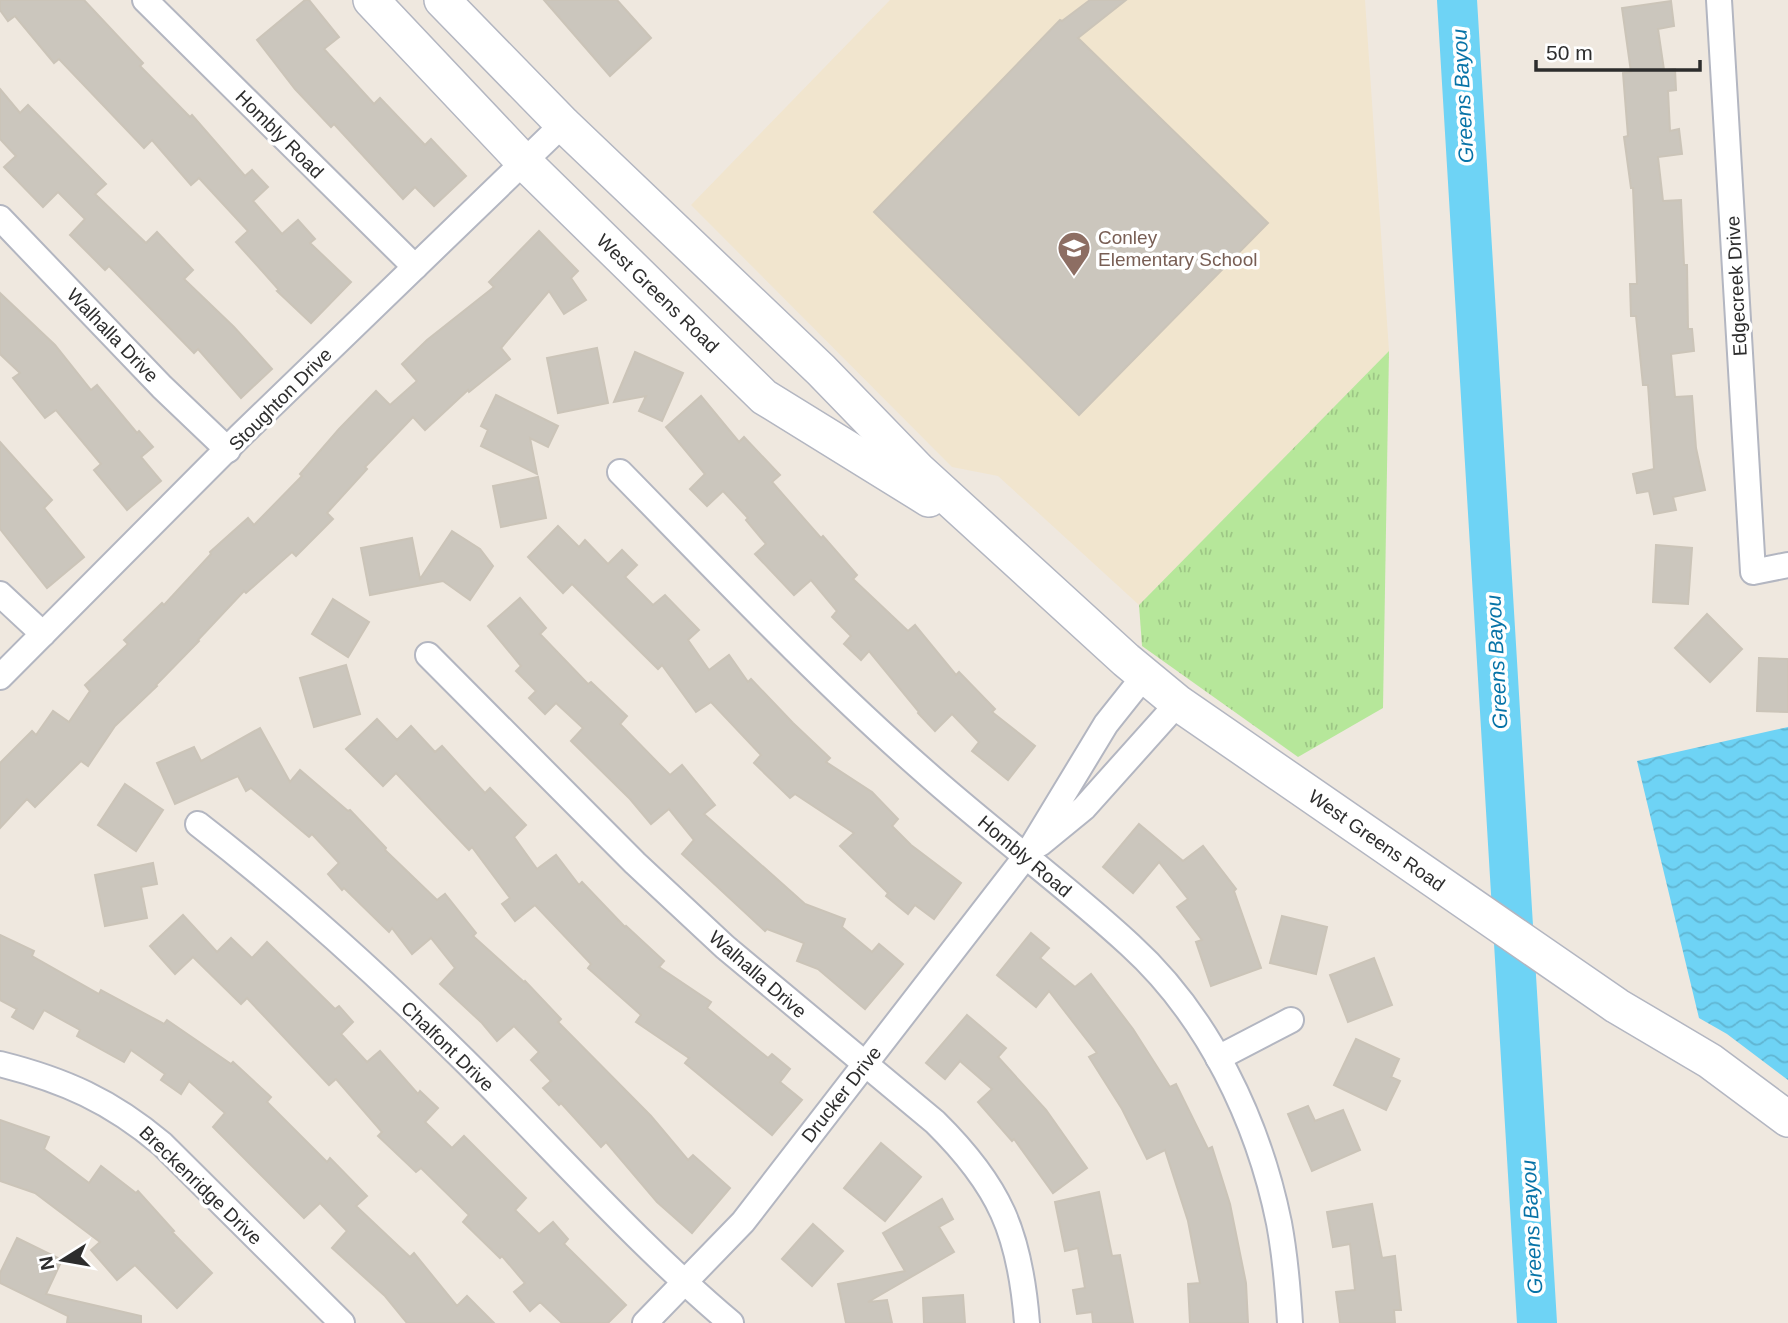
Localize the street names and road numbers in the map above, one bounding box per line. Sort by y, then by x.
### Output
street label: Hombly Road [232,86,328,182]
street label: Edgecreek Drive [1722,215,1751,357]
street label: West Greens Road [592,230,723,357]
street label: Walhalla Drive [63,284,162,386]
street label: Stoughton Drive [225,344,336,455]
street label: West Greens Road [1305,786,1449,895]
street label: Hombly Road [974,811,1076,901]
street label: Walhalla Drive [705,927,811,1022]
street label: Chalfont Drive [397,997,498,1096]
street label: Drucker Drive [797,1042,885,1147]
street label: Breckenridge Drive [135,1122,266,1249]

